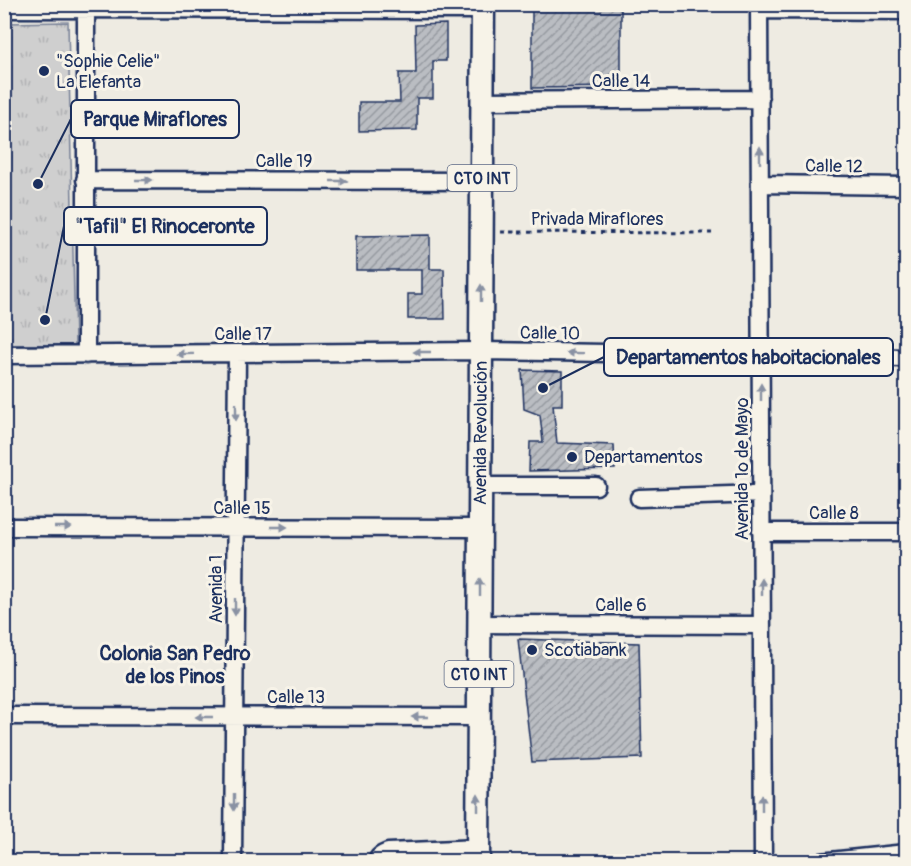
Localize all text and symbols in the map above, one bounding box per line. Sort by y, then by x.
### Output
place label: "Sophie Celie" La Elefanta [56,50,160,94]
marker: "Sophie Celie" La Elefanta [37,64,51,78]
street label: Calle 14 [592,70,651,93]
callout: Parque Miraflores [71,100,239,138]
text: Parque Miraflores [83,107,227,132]
one-way arrow [755,146,765,165]
street label: Calle 19 [255,150,313,173]
street label: Calle 12 [805,154,863,179]
road number: CTO INT [448,165,516,191]
one-way arrow [134,175,153,185]
one-way arrow [329,176,348,186]
callout: "Tafil" El Rinoceronte [64,207,267,245]
street label: Privada Miraflores [531,208,663,231]
text: "Tafil" El Rinoceronte [75,214,256,239]
one-way arrow [476,283,486,302]
street label: Calle 10 [520,321,580,346]
street label: Calle 17 [214,323,272,346]
callout: Departamentos haboitacionales [604,338,893,376]
text: Departamentos haboitacionales [616,345,880,370]
one-way arrow [413,347,432,357]
one-way arrow [566,348,585,357]
one-way arrow [176,349,195,359]
street label: Avenida Revolución [469,361,493,505]
one-way arrow [756,383,766,402]
street label: Avenida 1º de Mayo [731,397,754,540]
one-way arrow [231,402,241,421]
place label: Departamentos [584,446,703,469]
marker: Departamentos [565,450,579,464]
street label: Calle 15 [213,497,271,520]
street label: Calle 8 [809,502,859,525]
one-way arrow [53,522,72,532]
one-way arrow [269,523,288,532]
street label: Avenida 1 [205,555,228,623]
one-way arrow [475,578,485,597]
one-way arrow [757,578,767,597]
street label: Calle 6 [595,594,647,617]
one-way arrow [230,597,240,616]
place label: Scotiabank [544,639,627,662]
district label: Colonia San Pedro de los Pinos [99,641,251,689]
marker: Scotiabank [525,643,539,657]
road number: CTO INT [444,661,514,687]
street label: Calle 13 [267,686,325,709]
one-way arrow [195,712,214,722]
one-way arrow [411,712,430,722]
one-way arrow [229,792,239,811]
one-way arrow [473,794,483,813]
one-way arrow [757,794,767,813]

